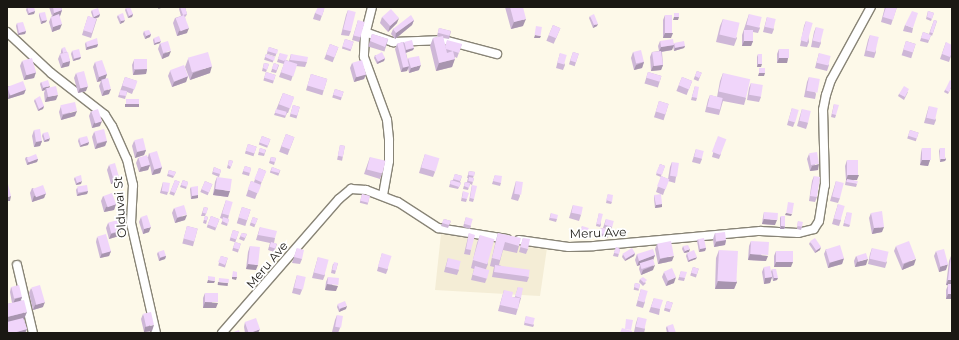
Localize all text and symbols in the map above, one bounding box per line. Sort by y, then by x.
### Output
street label: Olduvai St [111,176,129,238]
street label: Meru Ave [569,225,627,241]
street label: Meru Ave [243,239,291,291]

